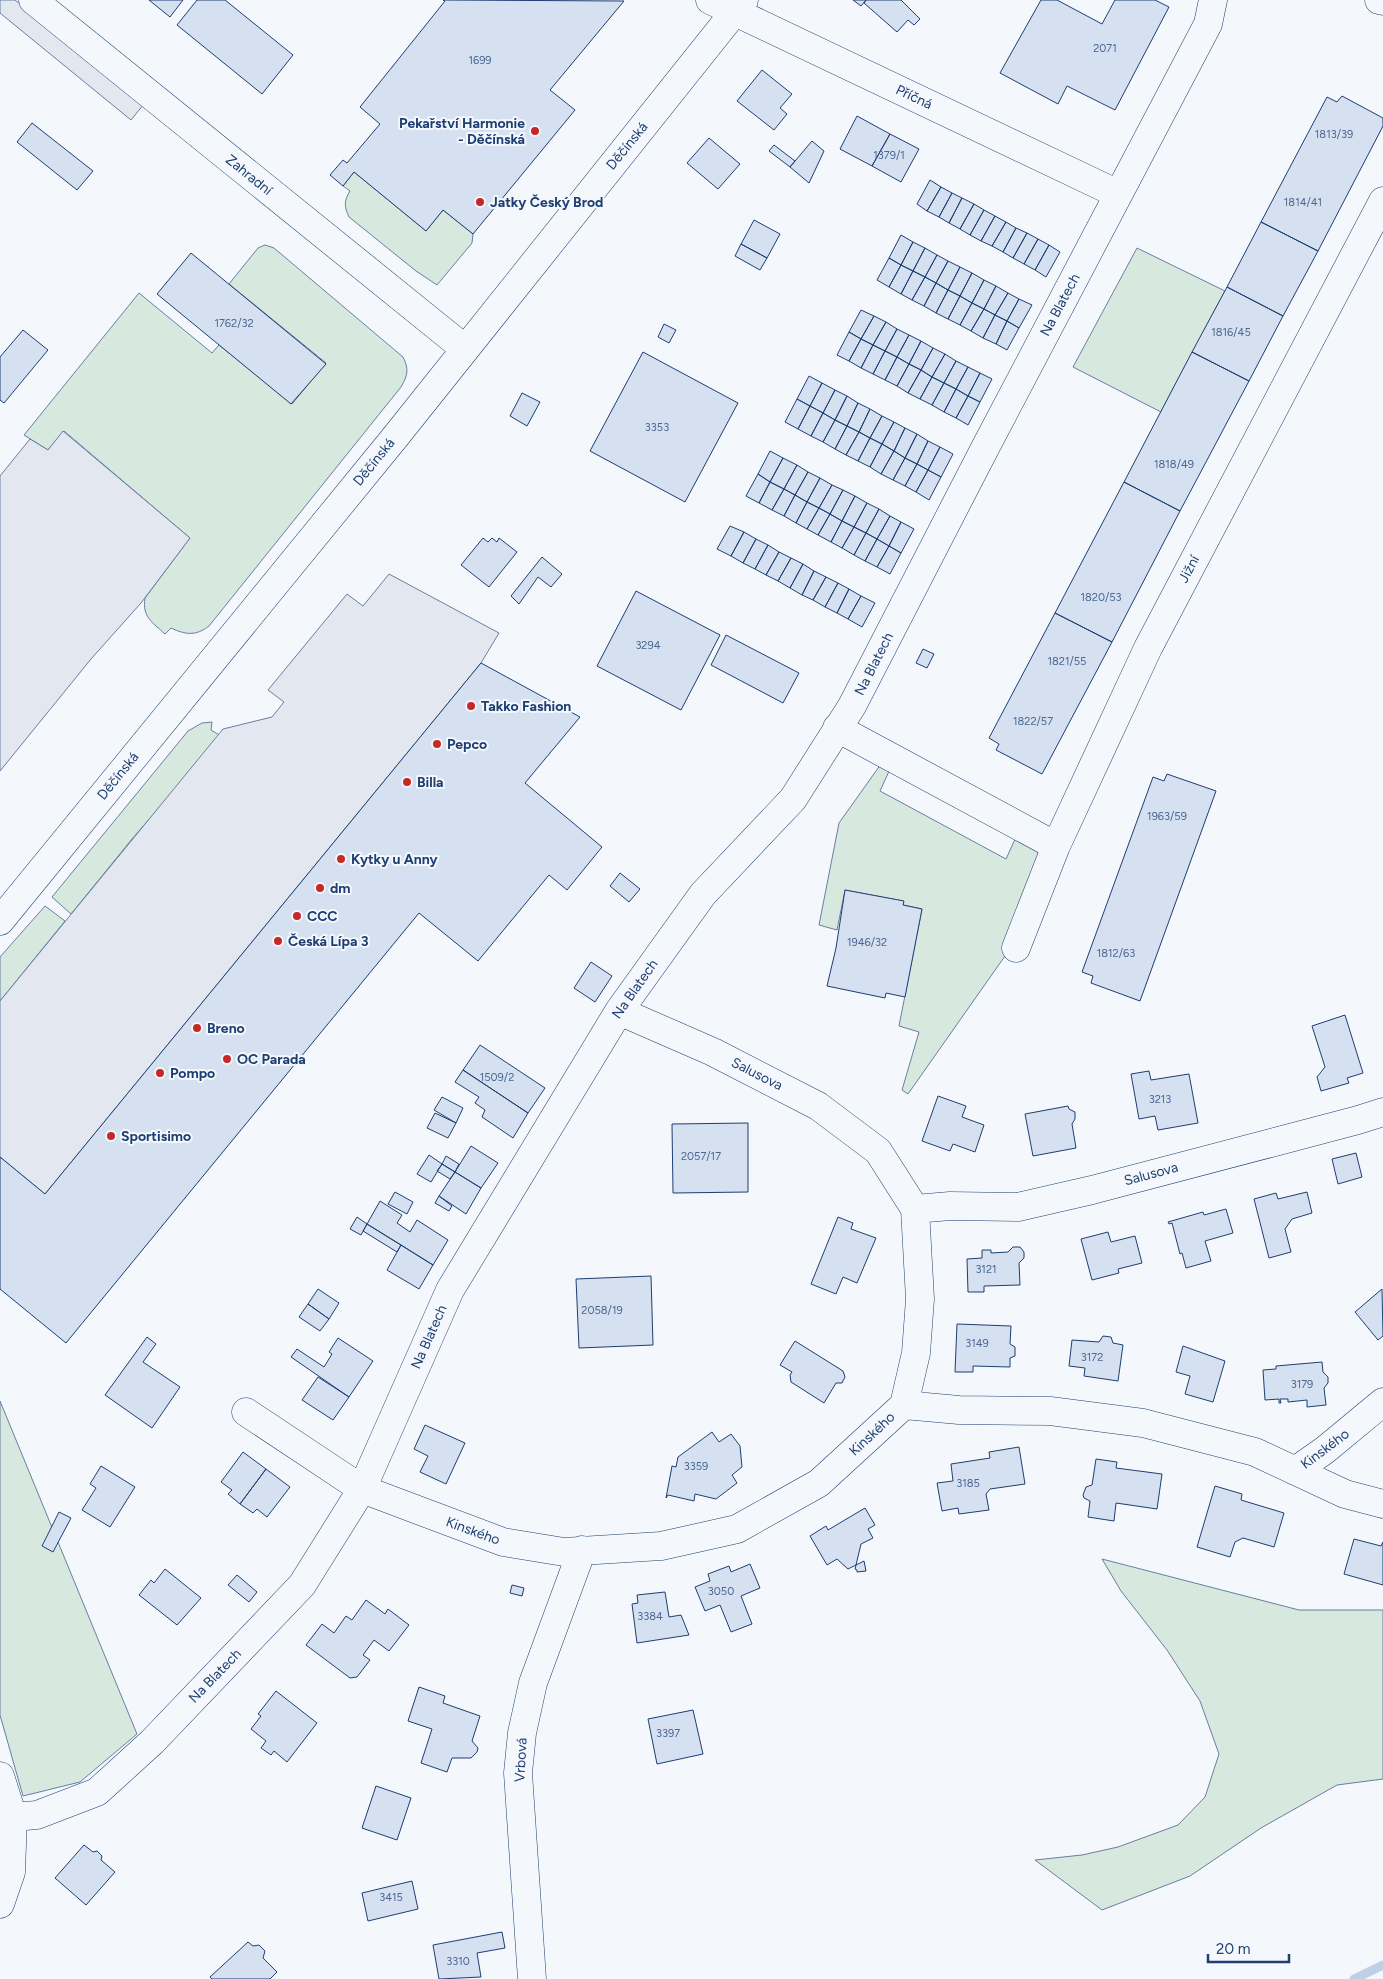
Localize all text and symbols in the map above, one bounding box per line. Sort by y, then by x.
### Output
house number: 2071 [1093,42,1117,55]
house number: 1699 [468,54,492,67]
street label: Příčná [893,81,935,113]
place label: Pekařství Harmonie - Děčínská [399,115,525,148]
street label: Děčínská [603,119,651,173]
marker: Pekařství Harmonie - Děčínská [529,125,541,137]
house number: 1813/39 [1315,128,1353,141]
house number: 1379/1 [873,149,905,162]
street label: Zahradní [222,151,276,199]
place label: Jatky Český Brod [490,194,603,211]
marker: Jatky Český Brod [474,196,486,208]
house number: 1814/41 [1284,196,1322,209]
street label: Na Blatech [1036,271,1084,339]
house number: 1762/32 [214,317,254,330]
house number: 1816/45 [1211,326,1251,339]
house number: 3353 [645,421,669,434]
street label: Děčínská [350,435,398,489]
house number: 1818/49 [1154,458,1194,471]
street label: Jižní [1175,552,1204,586]
house number: 1820/53 [1080,591,1122,604]
street label: Na Blatech [851,629,897,698]
house number: 3294 [635,639,661,652]
house number: 1821/55 [1048,655,1086,668]
place label: Takko Fashion [481,698,571,715]
marker: Takko Fashion [465,700,477,712]
house number: 1822/57 [1013,715,1053,728]
place label: Pepco [447,736,487,753]
marker: Pepco [431,738,443,750]
street label: Děčínská [94,749,142,803]
place label: Billa [417,774,444,791]
marker: Billa [401,776,413,788]
house number: 1963/59 [1147,810,1187,823]
place label: Kytky u Anny [351,851,439,868]
marker: Kytky u Anny [335,853,347,865]
place label: dm [330,880,351,897]
marker: dm [314,882,326,894]
place label: CCC [307,908,337,925]
marker: CCC [291,910,303,922]
place label: Česká Lípa 3 [288,933,369,950]
marker: Česká Lípa 3 [272,935,284,947]
house number: 1946/32 [847,936,887,949]
house number: 1812/63 [1097,947,1135,960]
street label: Na Blatech [608,956,662,1022]
place label: Breno [207,1020,245,1037]
marker: Breno [191,1022,203,1034]
place label: OC Parada [237,1051,306,1068]
marker: OC Parada [221,1053,233,1065]
street label: Salusova [728,1054,786,1094]
place label: Pompo [170,1065,215,1082]
marker: Pompo [154,1067,166,1079]
house number: 1509/2 [480,1071,514,1084]
house number: 3213 [1149,1093,1171,1106]
place label: Sportisimo [121,1128,191,1145]
marker: Sportisimo [105,1130,117,1142]
house number: 2057/17 [681,1150,721,1163]
street label: Salusova [1122,1159,1180,1189]
house number: 3121 [975,1263,997,1276]
street label: Na Blatech [407,1302,451,1372]
house number: 2058/19 [581,1304,623,1317]
house number: 3149 [965,1337,989,1350]
house number: 3172 [1081,1351,1103,1364]
house number: 3179 [1291,1378,1313,1391]
street label: Kinského [846,1409,898,1459]
street label: Kinského [1297,1425,1353,1473]
house number: 3359 [684,1460,708,1473]
house number: 3185 [956,1477,980,1490]
street label: Kinského [444,1513,502,1549]
house number: 3050 [708,1585,734,1598]
house number: 3384 [637,1610,663,1623]
street label: Na Blatech [185,1645,245,1707]
house number: 3397 [656,1727,680,1740]
street label: Vrbová [511,1737,531,1783]
house number: 3415 [379,1891,403,1904]
scale bar [1208,1932,1289,1964]
text: 20 m [1216,1940,1250,1958]
house number: 3310 [446,1955,470,1968]

